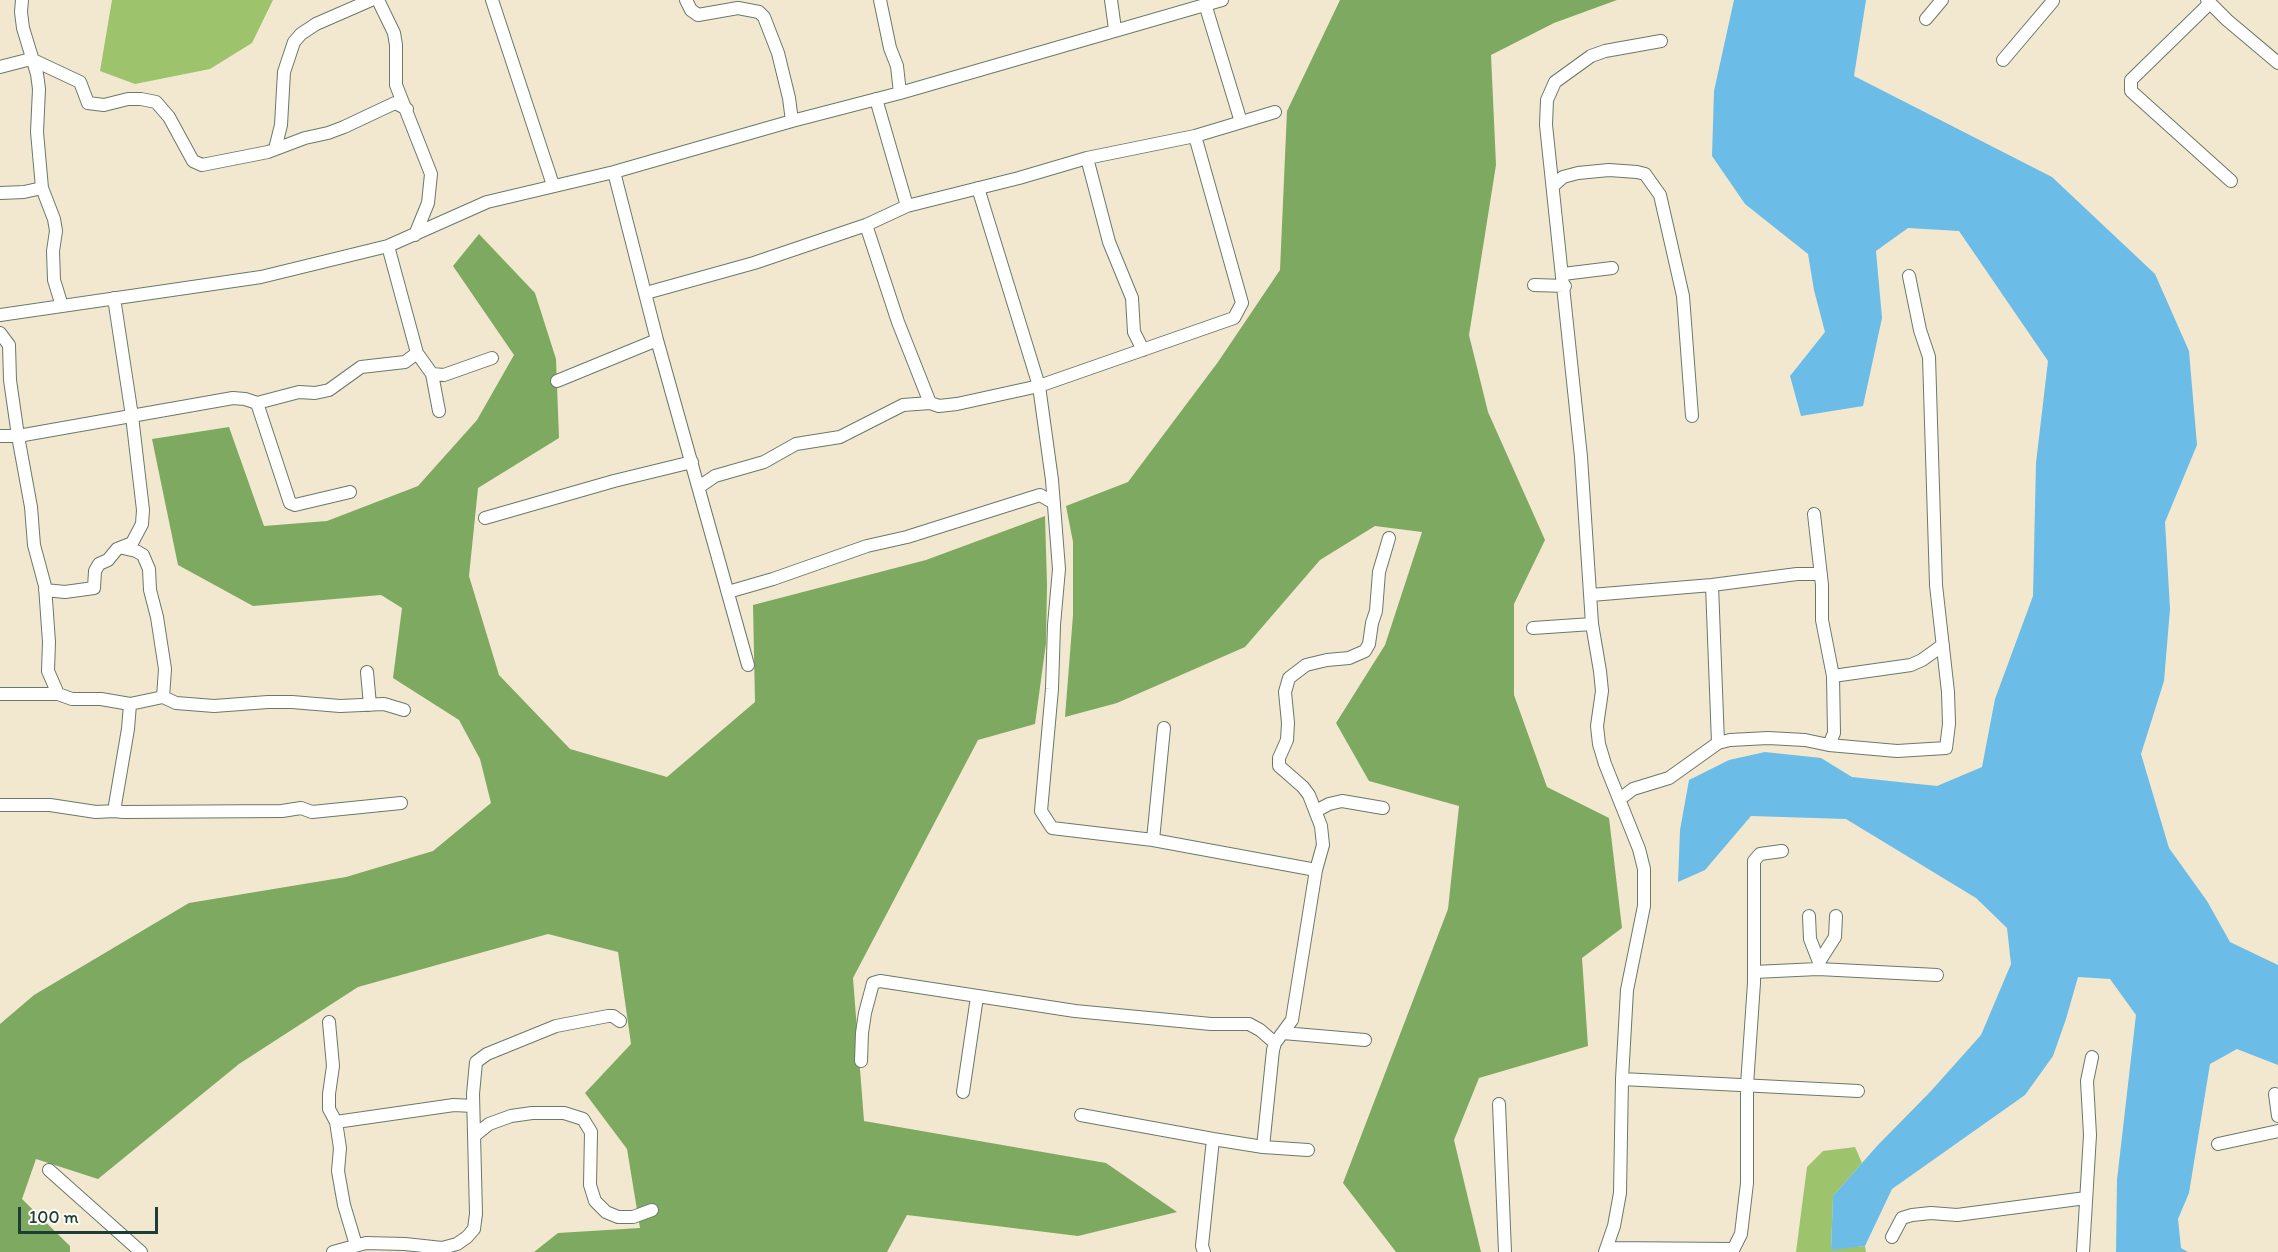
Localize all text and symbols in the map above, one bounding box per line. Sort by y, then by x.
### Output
scale bar [21,1195,160,1233]
text: 100 m [29,1206,79,1228]

